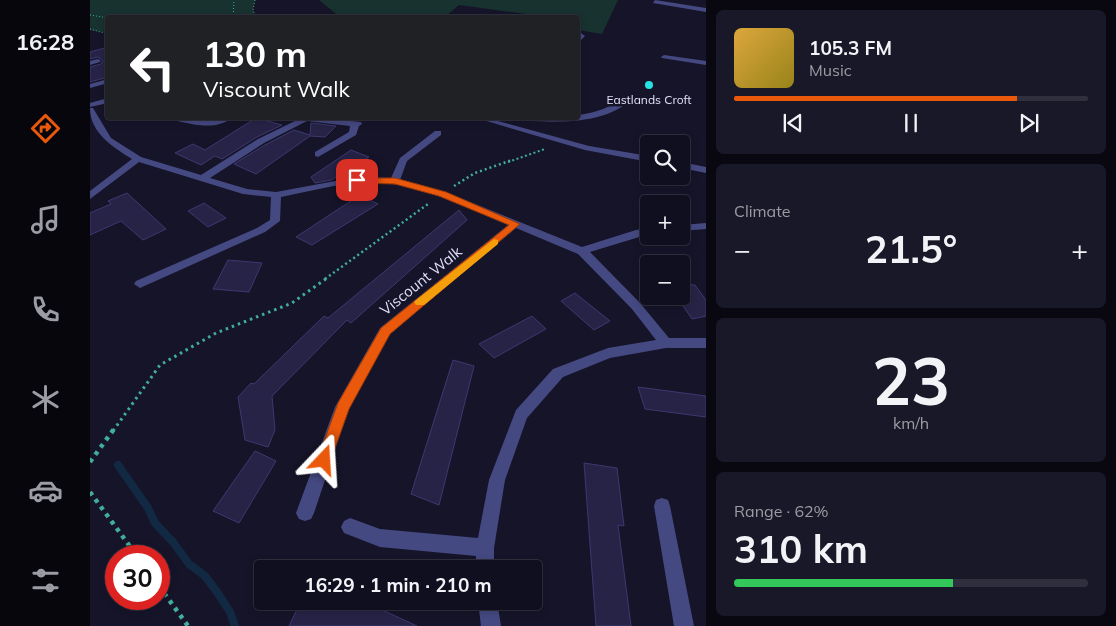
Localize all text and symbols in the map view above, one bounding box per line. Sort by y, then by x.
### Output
text: 16:28 [16,28,74,56]
text: 130 m [203,32,307,76]
icon: left [120,35,185,100]
text: 105.3 FM [809,36,892,60]
text: Music [809,60,852,80]
text: Viscount Walk [203,75,350,103]
marker: Eastlands Croft [643,79,655,91]
place label: Eastlands Croft [607,92,691,107]
icon: previous [779,109,807,137]
icon: pause [897,109,925,137]
icon: next [1015,109,1043,137]
icon: directions [28,111,63,146]
map controls [640,135,690,305]
button: search [640,135,690,185]
pin [336,159,378,201]
icon: arrive [343,166,371,194]
button: + [640,195,690,245]
text: Climate [734,201,790,221]
icon: music [28,202,63,237]
text: 21.5° [865,225,957,273]
text: − [734,232,751,267]
text: + [1071,232,1088,267]
street label: Viscount Walk [376,242,466,319]
button: − [640,255,690,305]
icon: phone [28,292,63,327]
text: 23 [872,340,950,421]
icon: climate [28,382,63,417]
text: km/h [893,413,929,433]
position arrow [297,433,349,485]
icon: car [28,473,63,508]
text: Range · 62% [734,501,829,521]
text: 310 km [734,525,868,573]
speed limit sign: 30 [105,545,170,610]
icon: filters [28,563,63,598]
text: 16:29 · 1 min · 210 m [304,573,492,597]

